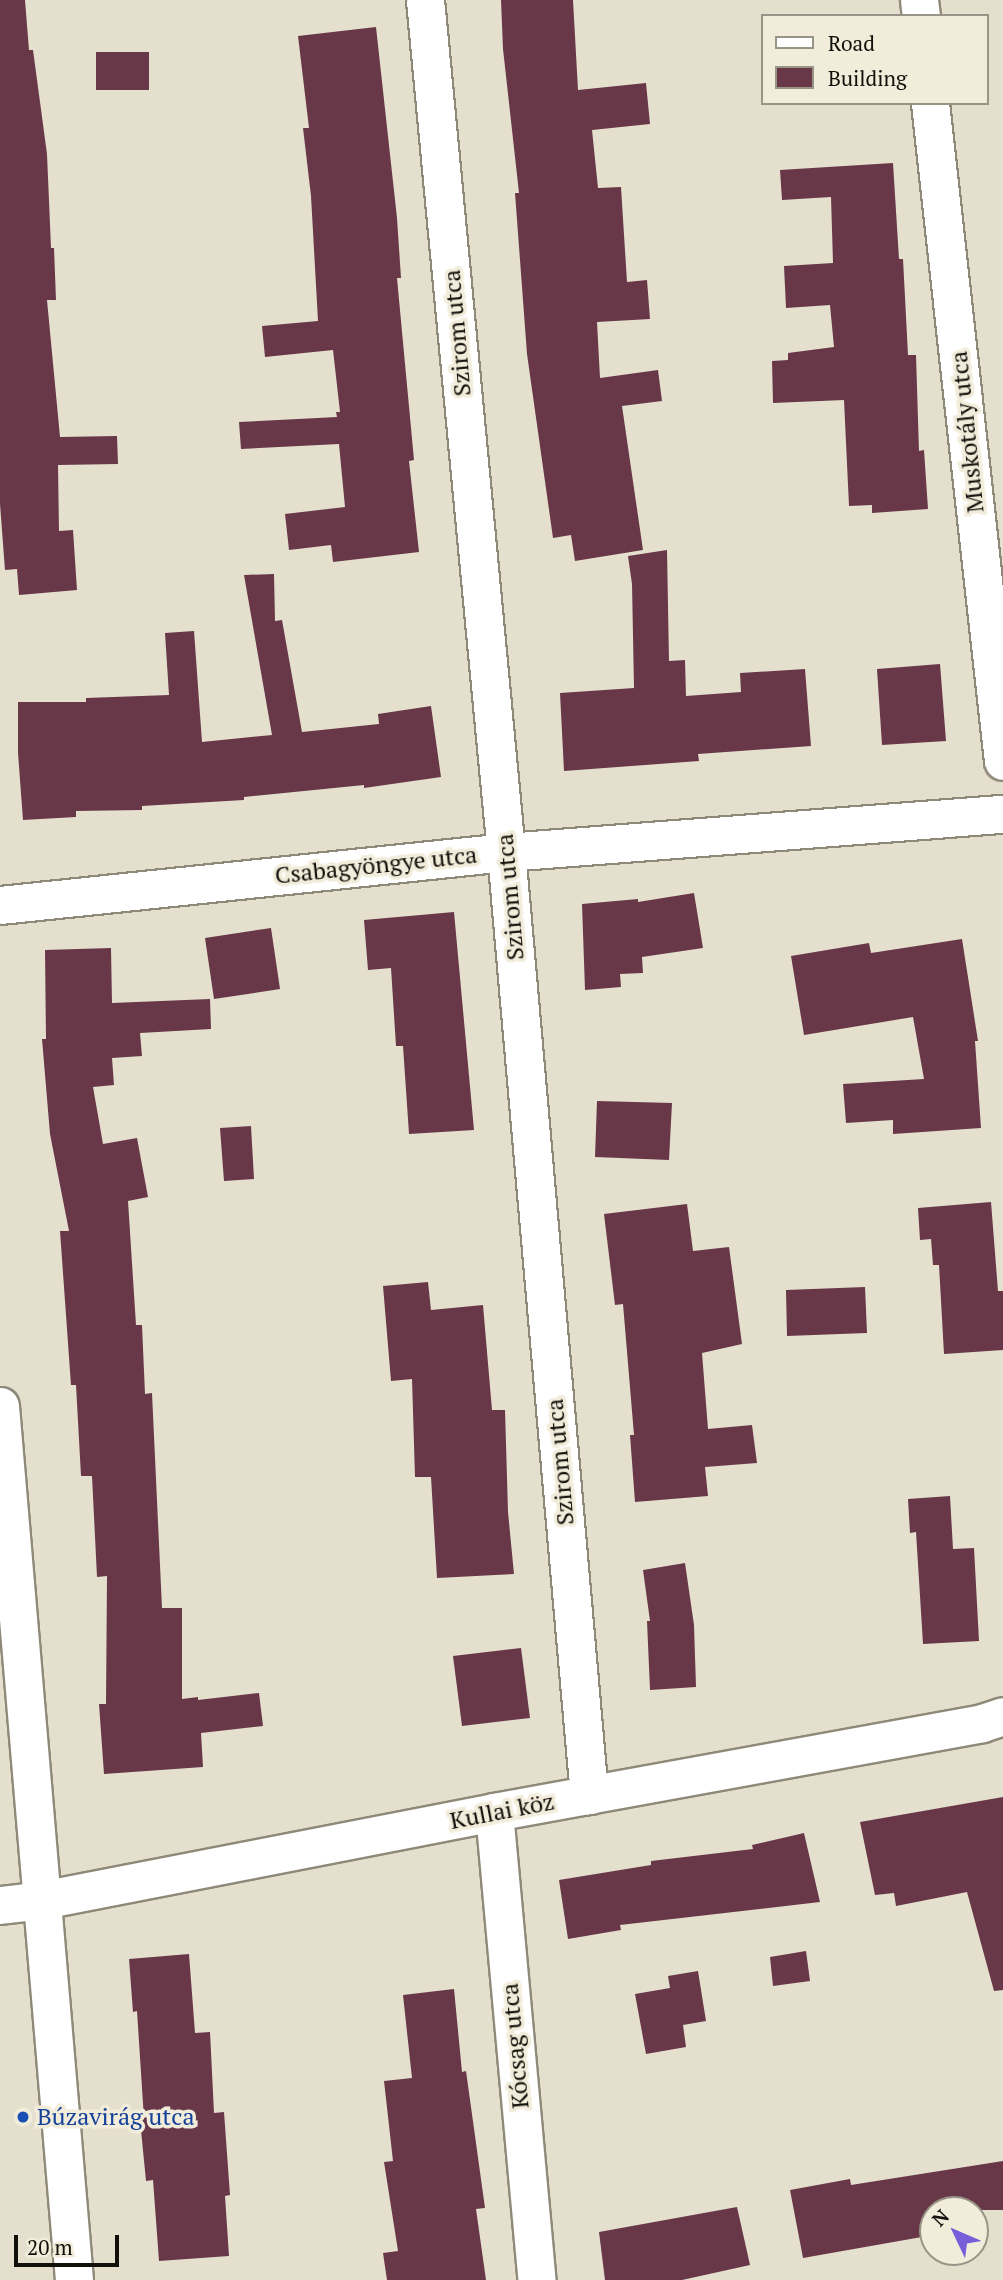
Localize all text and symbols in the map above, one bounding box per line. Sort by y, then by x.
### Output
legend [762,14,989,105]
text: Road [828,29,875,57]
text: Building [828,64,907,92]
street label: Szirom utca [437,269,477,397]
street label: Muskotály utca [944,350,990,514]
street label: Szirom utca [490,833,530,961]
street label: Csabagyöngye utca [273,840,479,890]
street label: Szirom utca [540,1398,580,1526]
street label: Kullai köz [447,1787,557,1835]
street label: Kócsag utca [495,1982,535,2110]
place label: Búzavirág utca [37,2103,195,2131]
marker: Búzavirág utca [15,2109,31,2125]
north arrow [919,2196,989,2266]
text: N [926,2204,954,2231]
scale bar [18,2220,122,2264]
text: 20 m [27,2233,73,2261]

